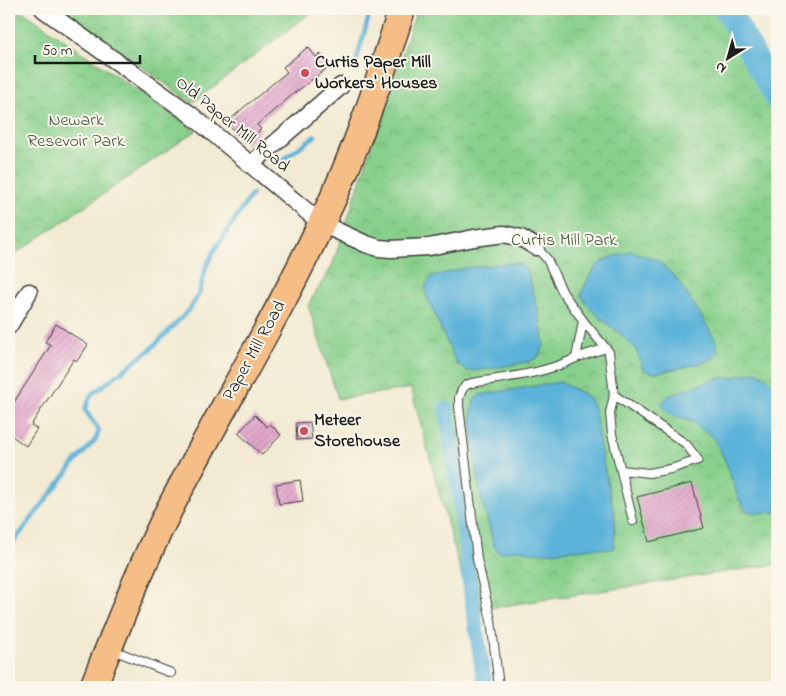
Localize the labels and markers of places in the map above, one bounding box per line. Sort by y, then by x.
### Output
place label: Curtis Paper Mill Workers' Houses [315,50,437,97]
marker: Curtis Paper Mill Workers' Houses [299,67,311,79]
place label: Meteer Storehouse [314,408,401,455]
marker: Meteer Storehouse [298,425,310,437]

